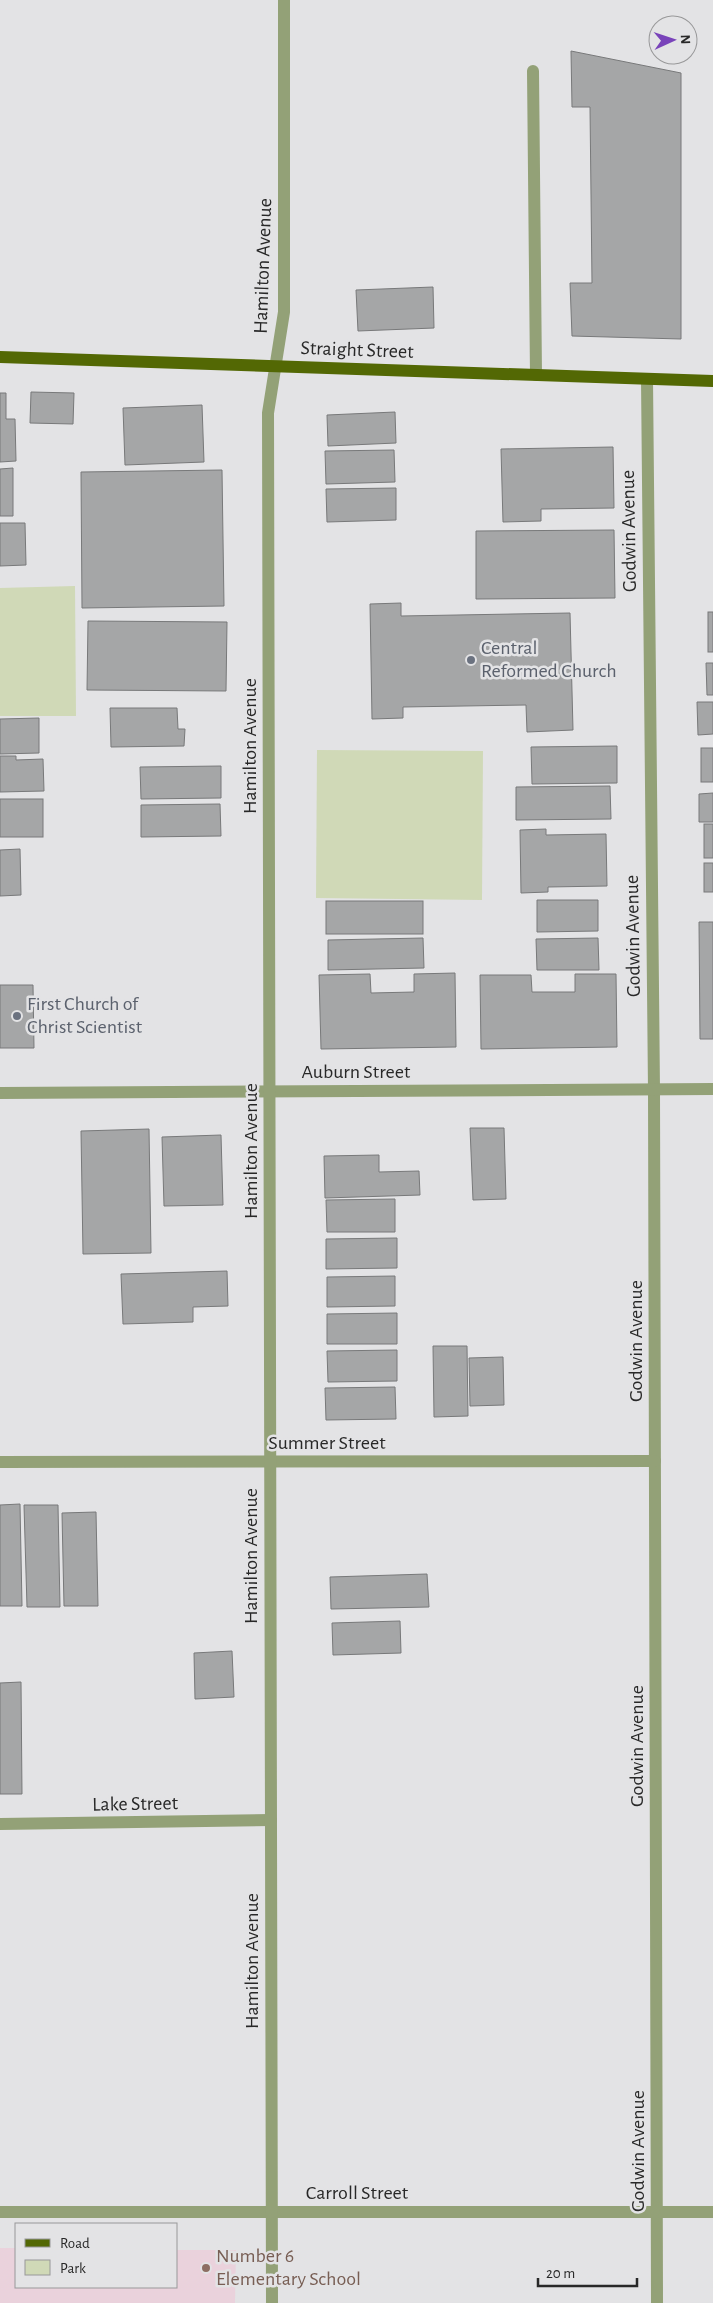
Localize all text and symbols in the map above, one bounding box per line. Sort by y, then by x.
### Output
north arrow [648,15,698,65]
text: N [678,34,692,45]
street label: Hamilton Avenue [251,198,275,334]
street label: Straight Street [300,338,414,362]
street label: Godwin Avenue [618,470,640,592]
place label: Central Reformed Church [481,638,617,681]
marker: Central Reformed Church [465,654,477,666]
street label: Hamilton Avenue [240,678,260,814]
street label: Godwin Avenue [622,875,644,997]
place label: First Church of Christ Scientist [27,994,143,1037]
marker: First Church of Christ Scientist [11,1010,23,1022]
street label: Auburn Street [302,1062,411,1082]
street label: Hamilton Avenue [241,1083,261,1219]
street label: Godwin Avenue [626,1280,646,1402]
street label: Summer Street [268,1433,386,1453]
street label: Hamilton Avenue [241,1488,261,1624]
street label: Godwin Avenue [627,1685,647,1807]
street label: Lake Street [92,1793,179,1815]
street label: Hamilton Avenue [242,1893,262,2029]
street label: Godwin Avenue [628,2090,648,2212]
street label: Carroll Street [306,2183,409,2203]
legend [15,2223,178,2288]
text: Road [60,2236,90,2251]
place label: Number 6 Elementary School [216,2246,361,2289]
scale bar [538,2256,637,2288]
text: Park [60,2261,86,2276]
marker: Number 6 Elementary School [200,2262,212,2274]
text: 20 m [546,2266,575,2281]

